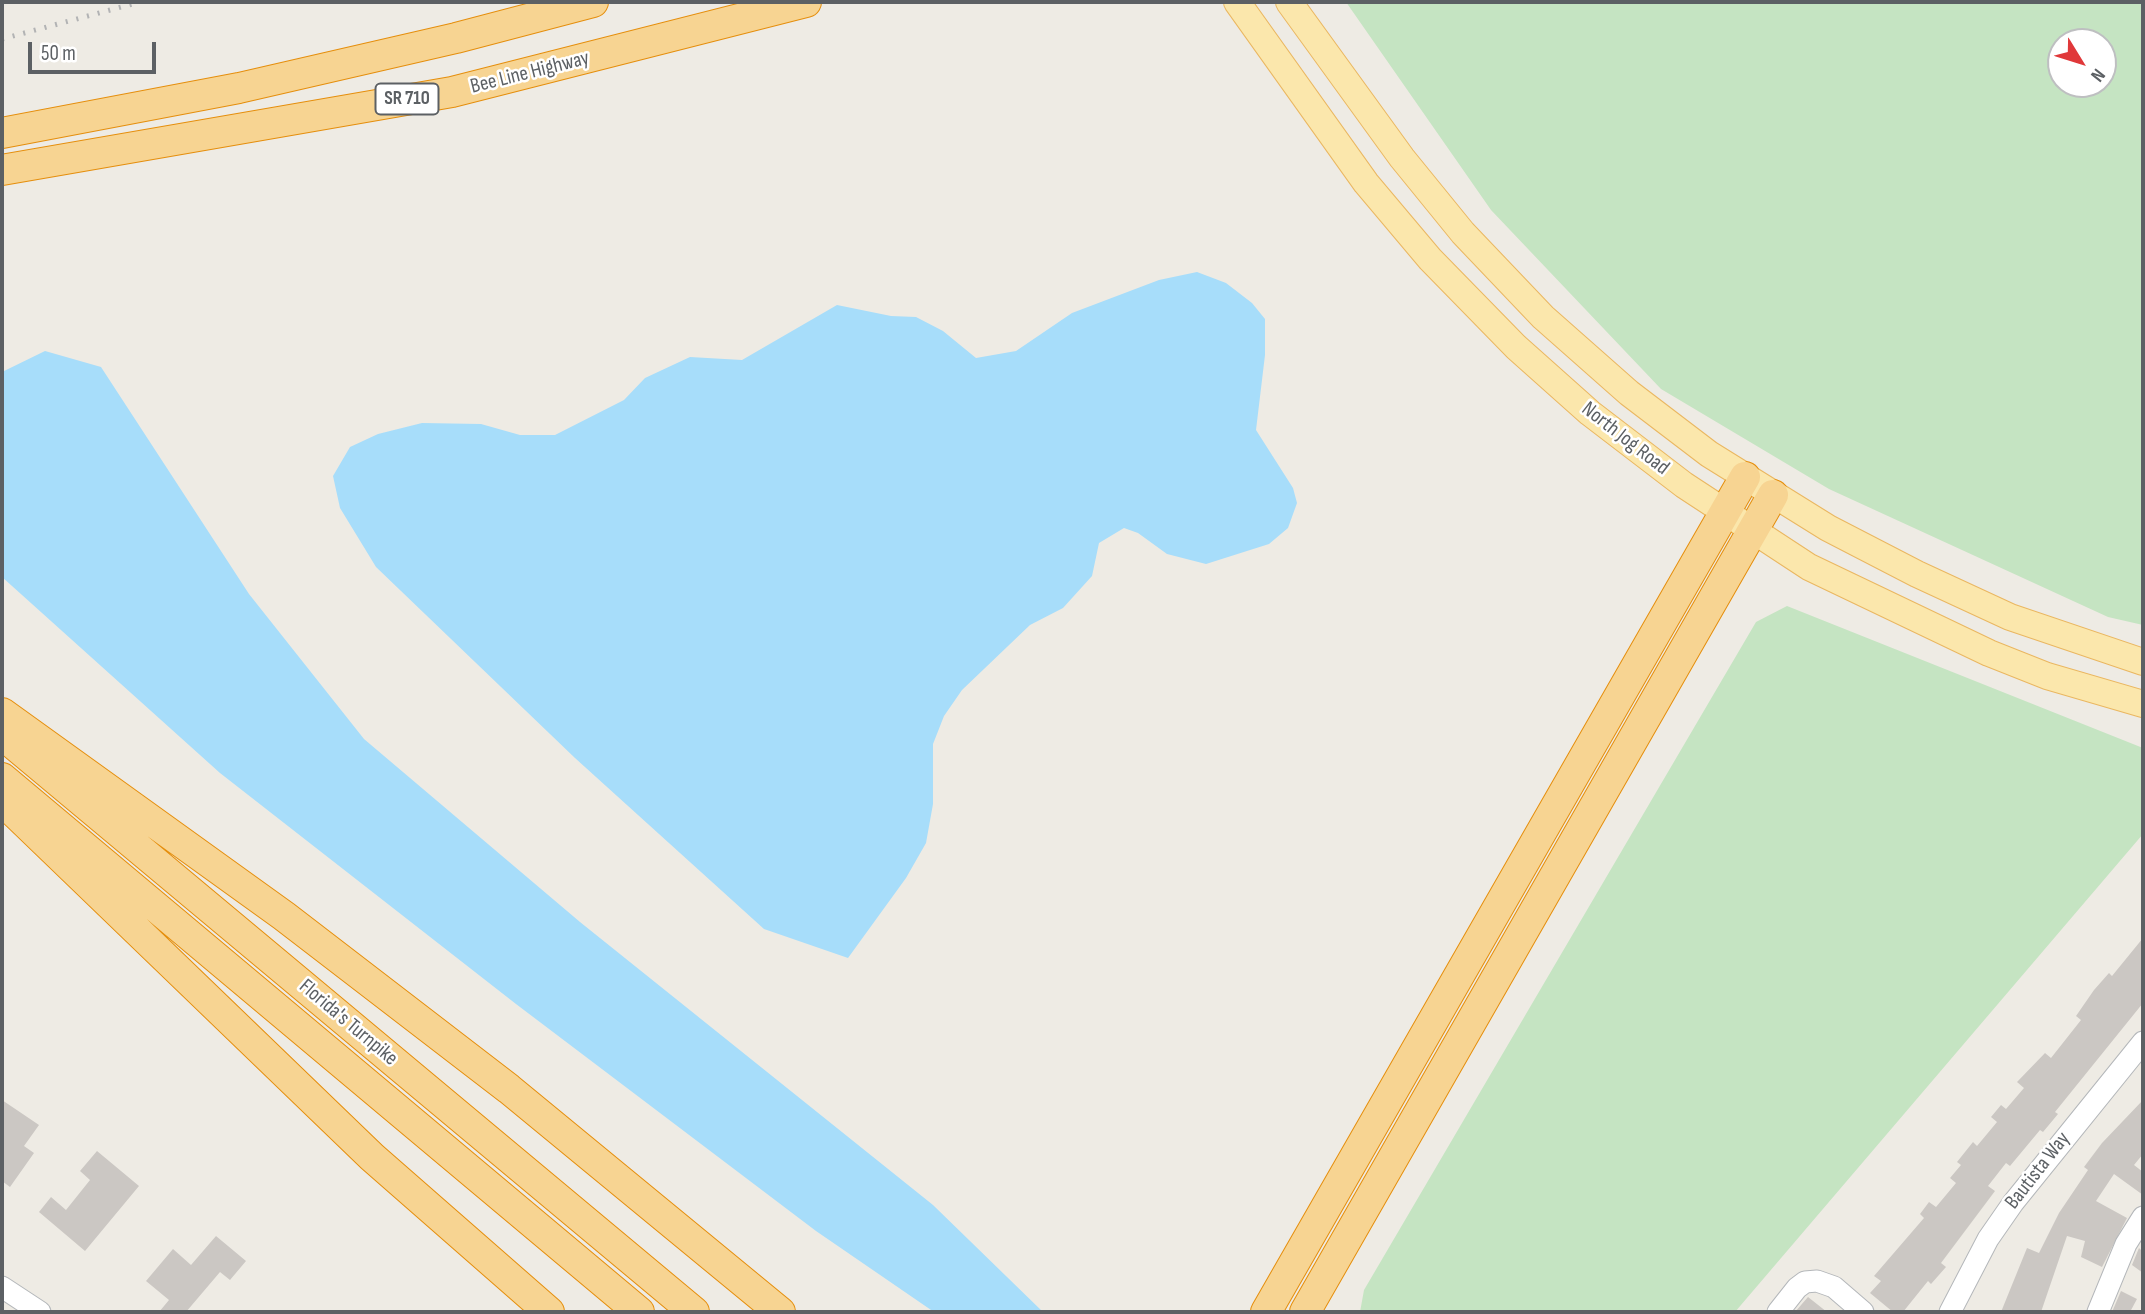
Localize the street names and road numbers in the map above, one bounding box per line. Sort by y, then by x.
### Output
street label: Bee Line Highway [468,46,592,100]
road number: SR 710 [376,83,438,114]
street label: North Jog Road [1576,397,1674,481]
street label: Florida's Turnpike [294,974,402,1072]
street label: Bautista Way [2000,1127,2076,1215]

